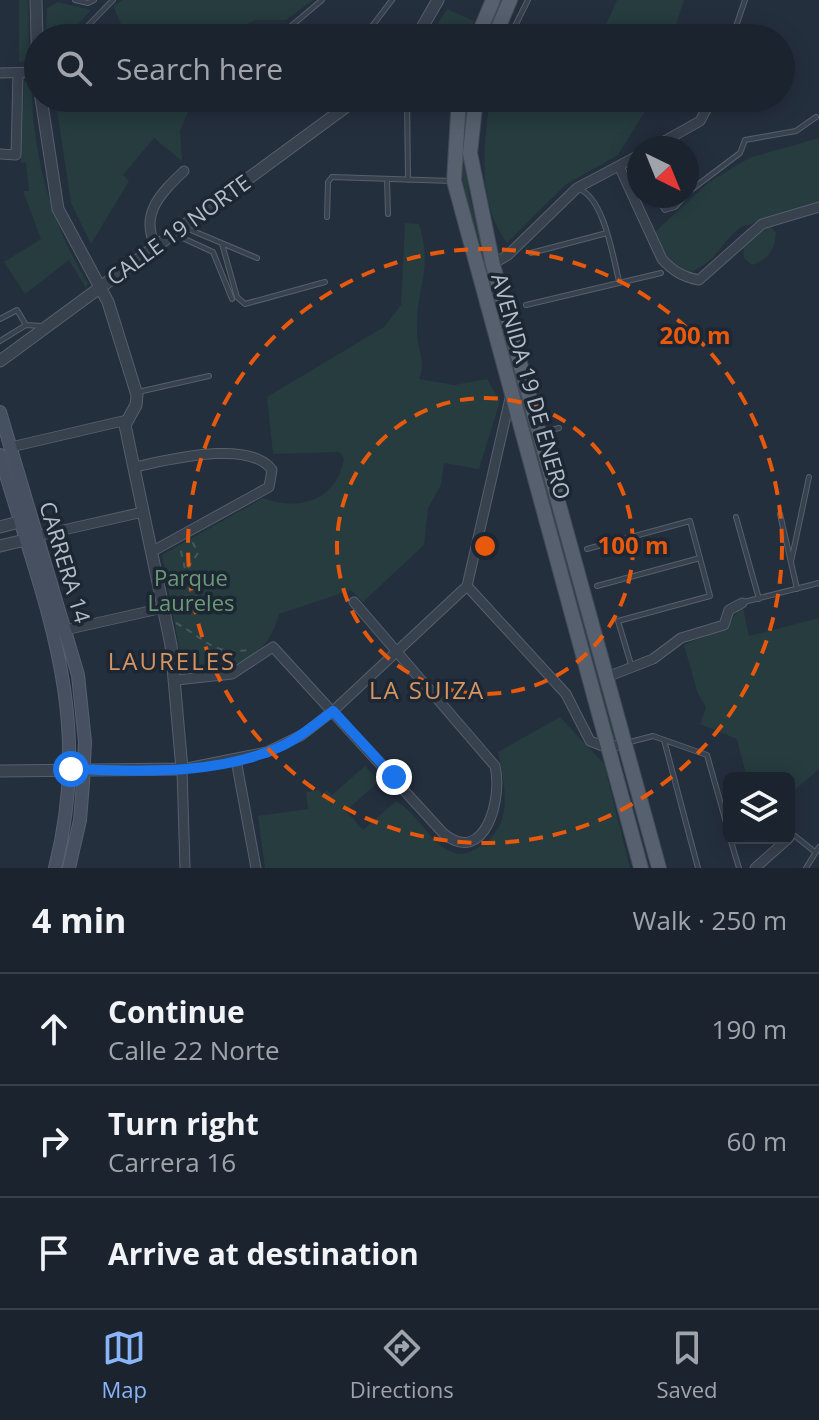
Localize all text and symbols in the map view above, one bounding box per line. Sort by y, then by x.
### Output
search box [24,24,795,112]
icon: search [52,46,96,90]
text: Search here [116,48,283,89]
north arrow [627,136,699,208]
street label: CALLE 19 NORTE [100,167,256,291]
street label: AVENIDA 19 DE ENERO [485,269,579,503]
text: 200 m [660,318,730,351]
street label: CARRERA 14 [33,498,99,627]
text: 100 m [598,528,668,561]
centre of rings [471,532,499,560]
park label: Parque Laureles [148,562,234,617]
district label: LAURELES [108,644,236,677]
district label: LA SUIZA [369,673,485,706]
route start [53,751,89,787]
route end [376,759,412,795]
map controls [723,772,795,844]
button: layers [723,772,795,844]
text: 4 min [32,897,126,943]
text: Walk · 250 m [633,902,787,938]
text: Continue [108,991,245,1032]
icon: ahead [32,1007,76,1051]
text: 190 m [712,1011,787,1047]
text: Calle 22 Norte [108,1032,280,1068]
text: Turn right [108,1103,259,1144]
icon: right [32,1119,76,1163]
text: 60 m [726,1123,787,1159]
text: Carrera 16 [108,1144,236,1180]
icon: arrive [32,1231,76,1275]
text: Arrive at destination [108,1233,419,1274]
tab: Map [101,1326,147,1404]
tab: Directions [350,1326,454,1404]
tab: Saved [656,1326,718,1404]

